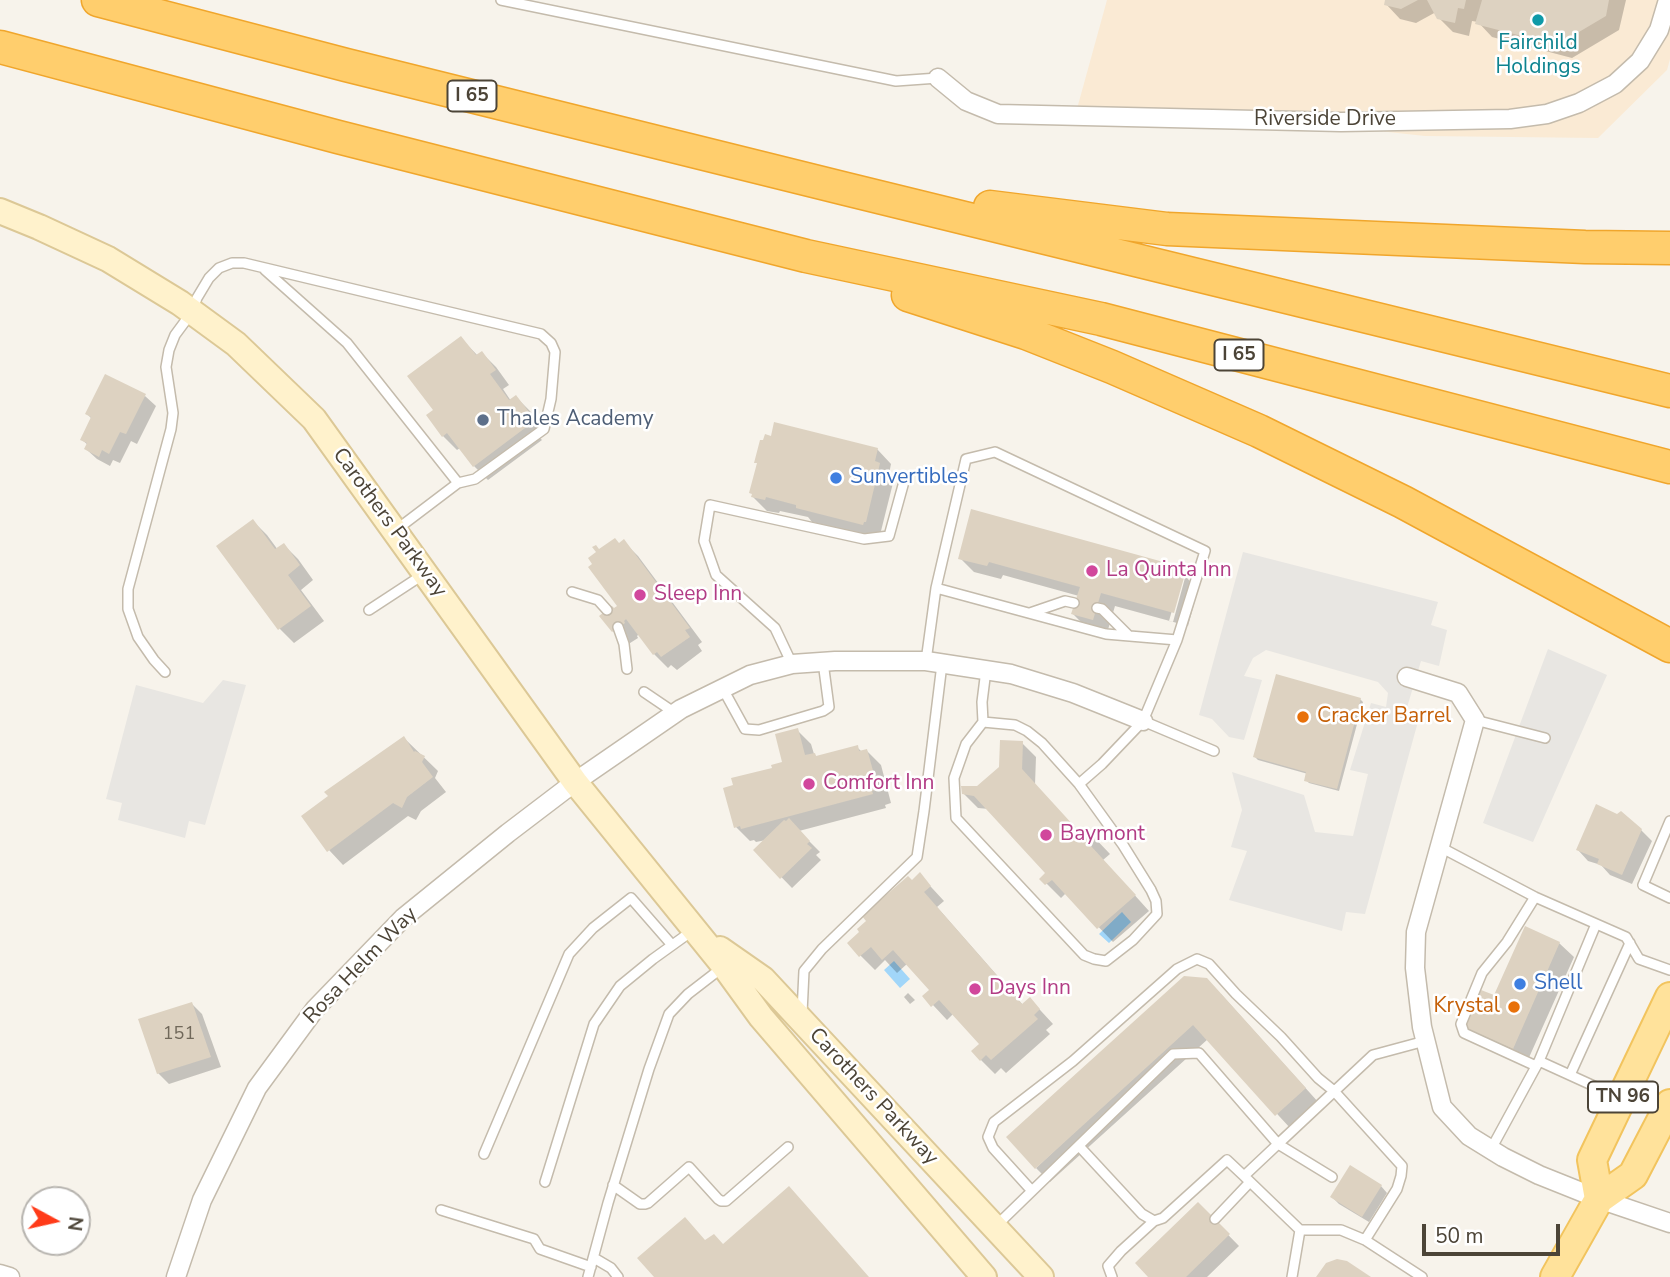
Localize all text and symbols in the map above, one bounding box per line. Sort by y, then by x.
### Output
marker: Fairchild Holdings [1530,12,1546,28]
place label: Fairchild Holdings [1495,31,1581,81]
road number: I 65 [448,80,496,111]
street label: Riverside Drive [1254,107,1396,133]
road number: I 65 [1214,340,1264,370]
place label: Thales Academy [497,407,654,433]
marker: Thales Academy [475,412,491,428]
street label: Carothers Parkway [326,444,452,602]
place label: Sunvertibles [850,465,968,491]
marker: Sunvertibles [828,470,844,486]
place label: La Quinta Inn [1106,558,1232,584]
marker: La Quinta Inn [1084,563,1100,579]
place label: Sleep Inn [654,582,742,608]
marker: Sleep Inn [632,587,648,603]
place label: Cracker Barrel [1317,704,1451,730]
marker: Cracker Barrel [1295,709,1311,725]
place label: Comfort Inn [823,771,934,797]
marker: Comfort Inn [801,776,817,792]
place label: Baymont [1060,822,1145,848]
marker: Baymont [1038,827,1054,843]
street label: Rosa Helm Way [299,902,423,1030]
place label: Shell [1534,971,1582,997]
place label: Days Inn [989,976,1071,1002]
marker: Shell [1512,976,1528,992]
marker: Days Inn [967,981,983,997]
place label: Krystal [1433,994,1500,1020]
marker: Krystal [1506,999,1522,1015]
street label: Carothers Parkway [803,1023,943,1171]
house number: 151 [163,1024,195,1046]
road number: TN 96 [1588,1082,1658,1112]
north arrow [21,1186,91,1256]
scale bar [1425,1210,1563,1254]
text: N [61,1215,89,1232]
text: 50 m [1435,1222,1484,1250]

